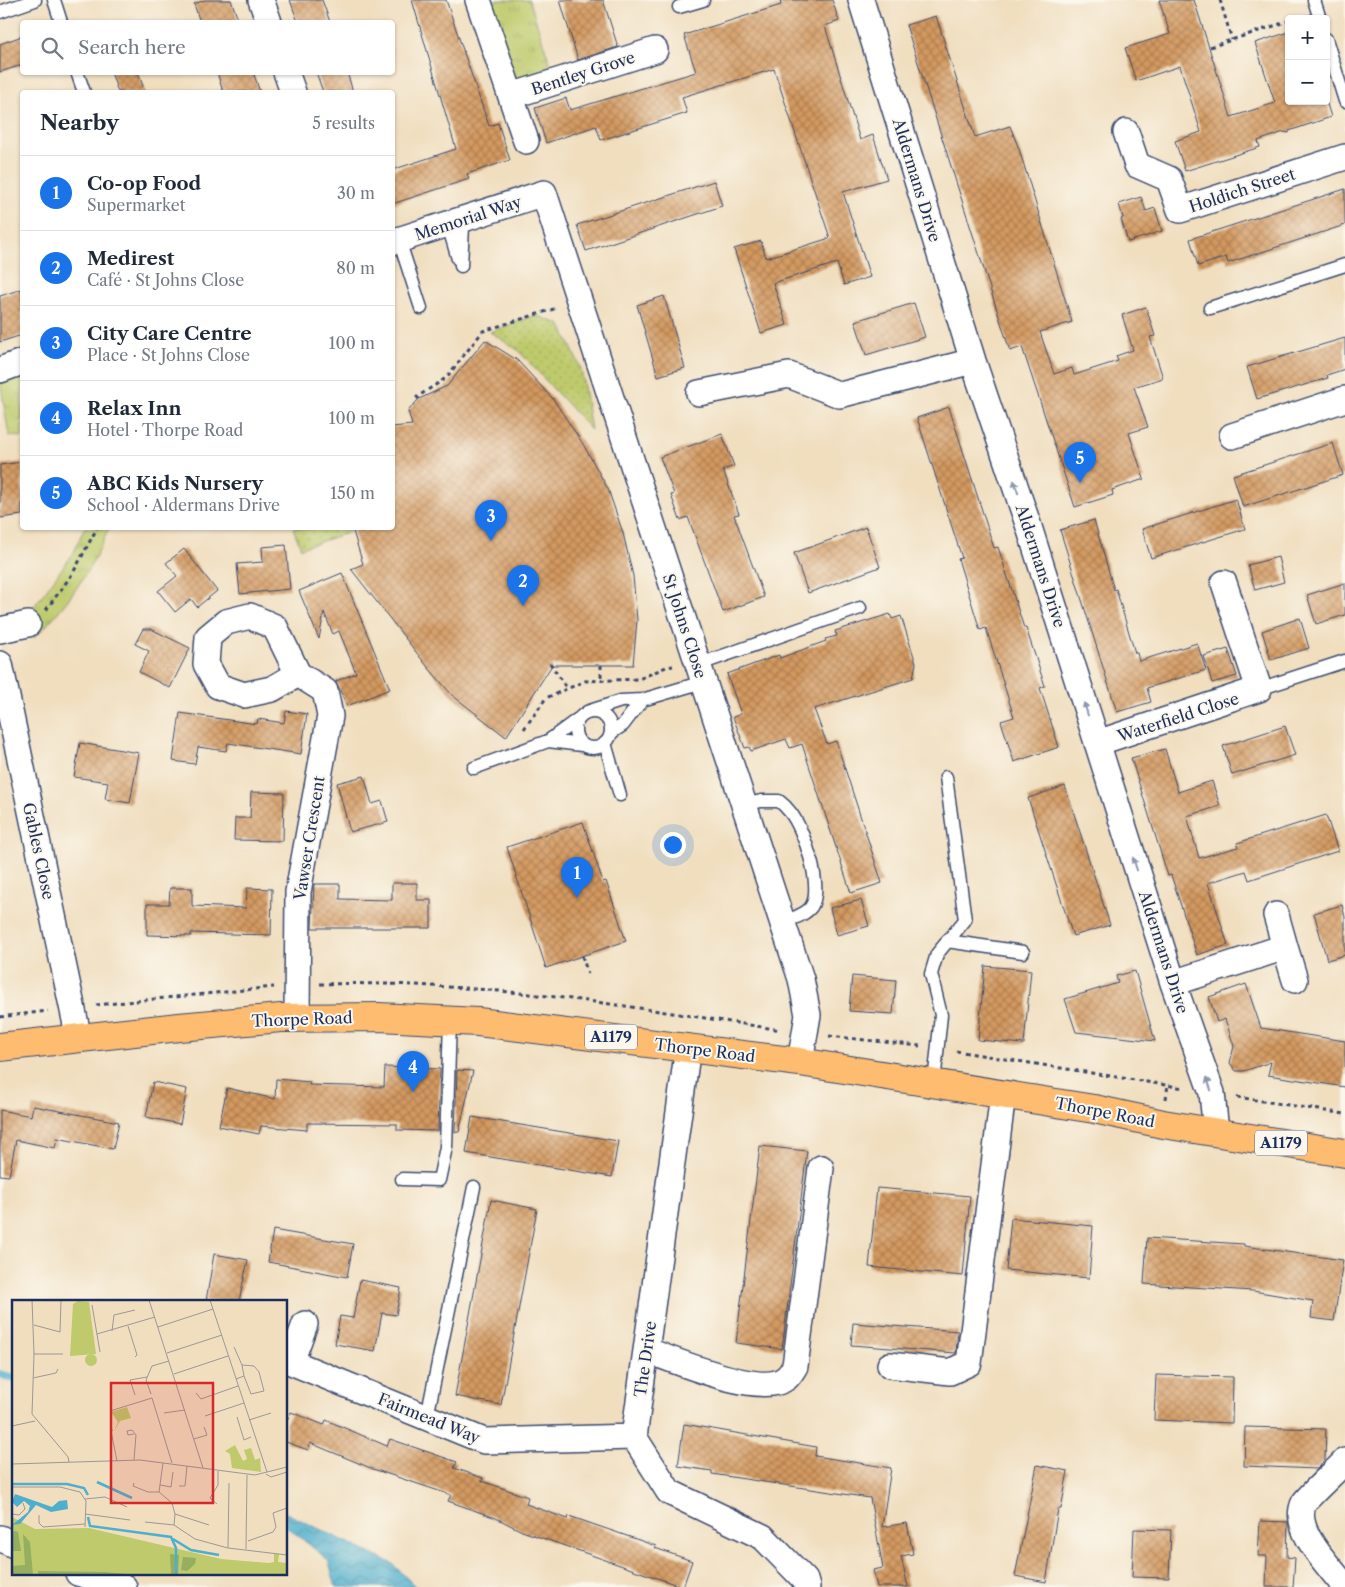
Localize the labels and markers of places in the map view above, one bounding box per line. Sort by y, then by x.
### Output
pin: 5 [1064,442,1096,483]
pin: 3 [475,500,507,541]
pin: 2 [507,565,539,606]
pin: 1 [561,857,593,898]
pin: 4 [397,1051,429,1092]

